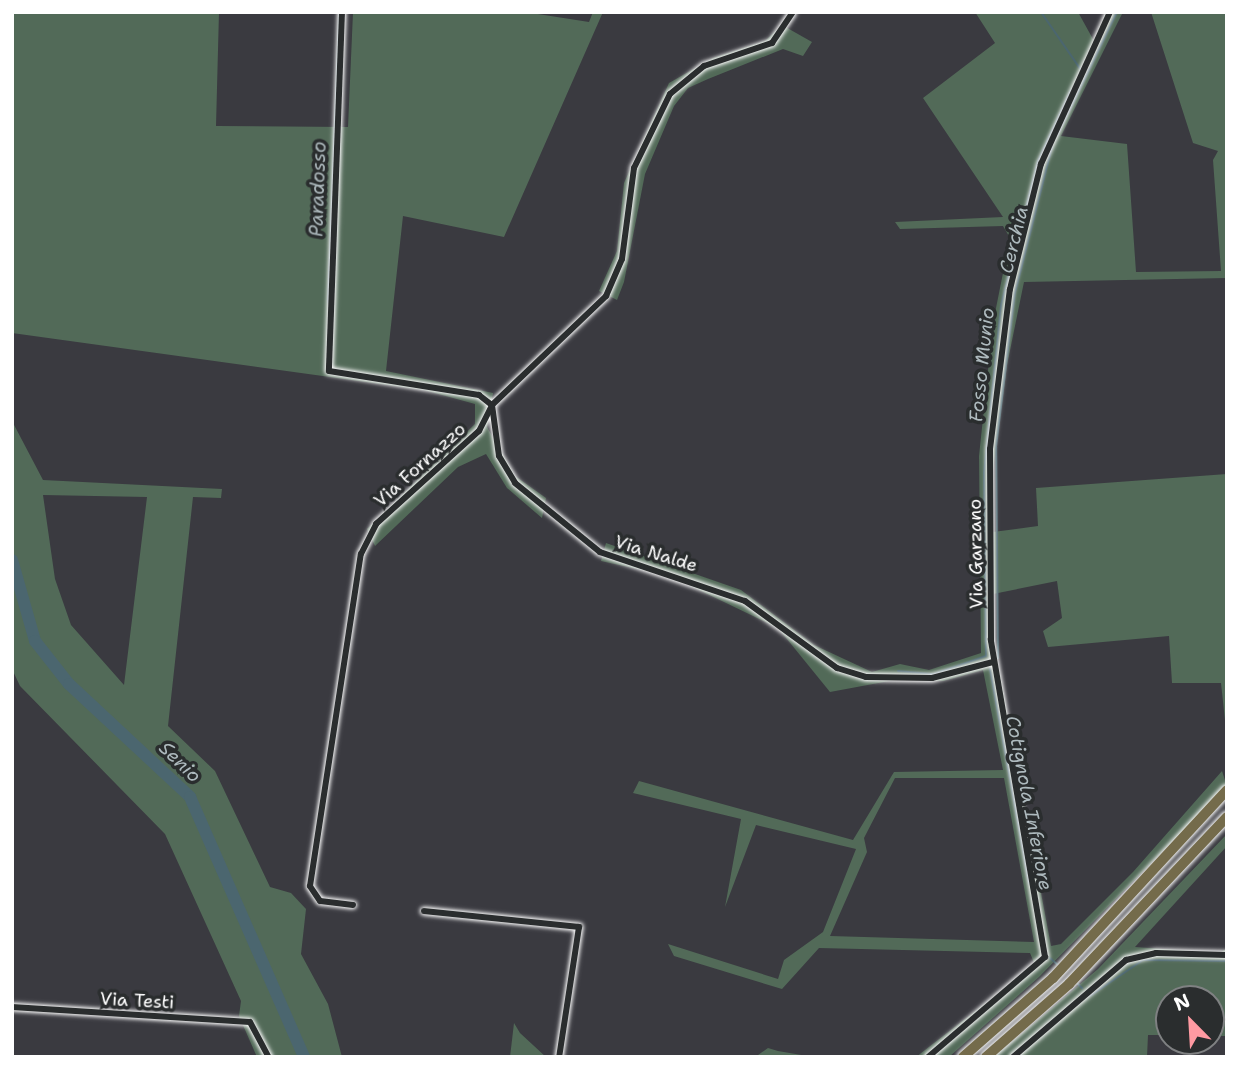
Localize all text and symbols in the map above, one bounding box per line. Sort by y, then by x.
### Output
water label: Paradosso [305,141,331,237]
water label: Cerchia [995,204,1033,276]
water label: Fosso Munio [965,307,999,423]
street label: Via Fornazzo [370,418,470,512]
street label: Via Garzano [964,499,988,609]
street label: Via Nalde [612,531,700,577]
water label: Cotignola Inferiore [1001,714,1057,892]
water label: Senio [154,737,206,787]
north arrow [1155,985,1225,1055]
street label: Via Testi [99,988,175,1014]
text: N [1170,988,1194,1017]

